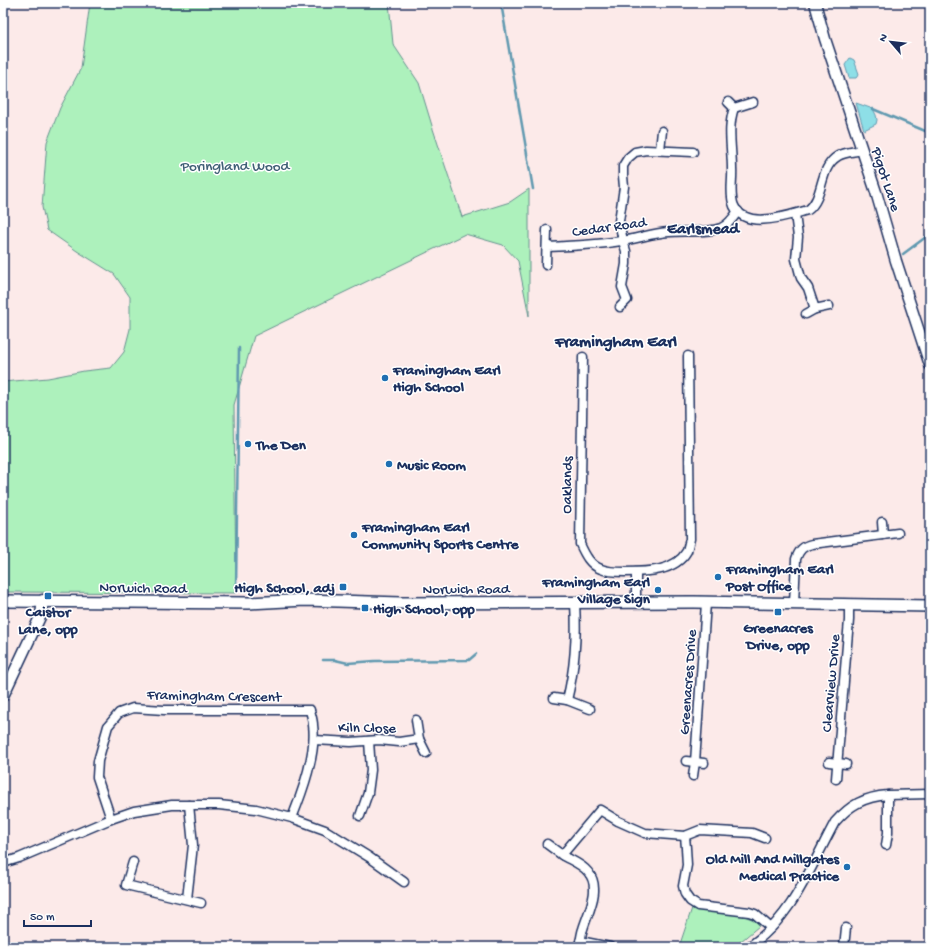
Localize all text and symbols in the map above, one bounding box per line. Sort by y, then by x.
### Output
north arrow [871,22,911,62]
text: N [877,32,891,44]
street label: Pigot Lane [866,144,904,214]
park label: Poringland Wood [180,158,290,176]
street label: Cedar Road [571,214,649,242]
district label: Earlsmead [667,221,741,240]
district label: Framingham Earl [554,333,677,353]
place label: Framingham Earl High School [392,362,501,397]
marker: Framingham Earl High School [380,373,390,383]
place label: The Den [255,437,307,455]
marker: The Den [243,439,253,449]
street label: Oaklands [559,456,578,514]
place label: Music Room [397,457,466,475]
marker: Music Room [384,459,394,469]
place label: Framingham Earl Community Sports Centre [361,519,520,554]
marker: Framingham Earl Community Sports Centre [349,530,359,540]
place label: Framingham Earl Post Office [725,561,834,596]
marker: Framingham Earl Post Office [713,572,723,582]
place label: Framingham Earl Village Sign [541,574,651,609]
street label: Norwich Road [99,579,188,599]
place label: High School, adj [234,580,335,598]
street label: Norwich Road [422,581,511,599]
marker: High School, adj [338,582,348,592]
marker: Framingham Earl Village Sign [653,585,663,595]
marker: Caistor Lane, opp [43,591,53,601]
place label: High School, opp [373,601,475,619]
marker: High School, opp [360,603,370,613]
place label: Caistor Lane, opp [18,604,78,639]
marker: Greenacres Drive, opp [773,607,783,617]
place label: Greenacres Drive, opp [743,620,814,655]
street label: Greenacres Drive [676,629,702,735]
street label: Clearview Drive [819,633,845,733]
street label: Framingham Crescent [146,687,283,707]
street label: Kiln Close [338,719,396,739]
place label: Old Mill And Millgates Medical Practice [706,851,840,886]
marker: Old Mill And Millgates Medical Practice [842,862,852,872]
scale bar [24,902,91,928]
text: 50 m [30,911,55,925]

